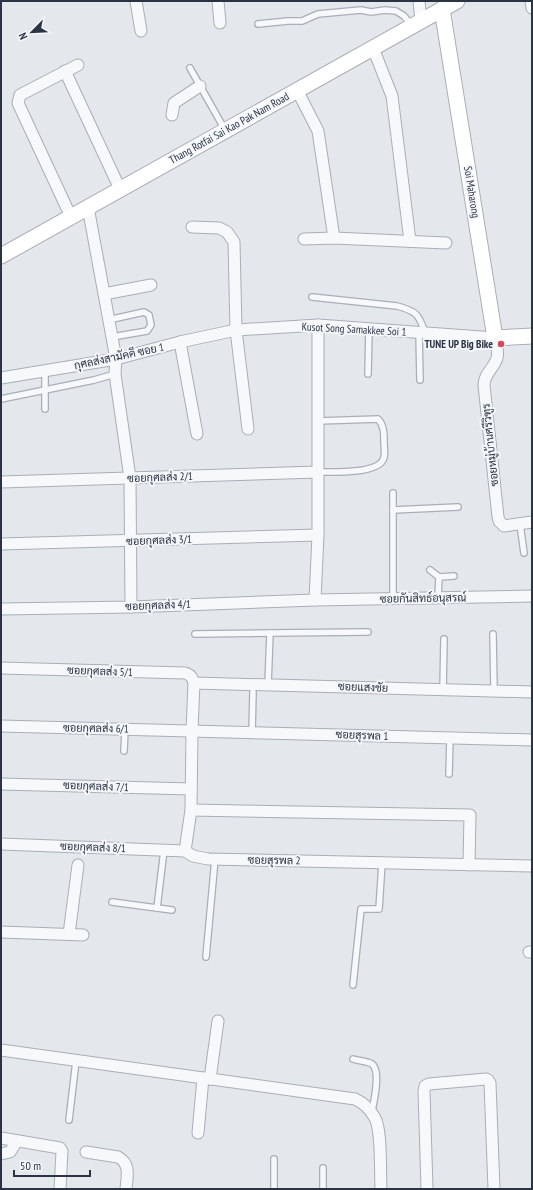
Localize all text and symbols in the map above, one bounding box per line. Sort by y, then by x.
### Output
north arrow [12,12,52,52]
text: N [15,30,30,42]
street label: Thang Rotfai Sai Kao Pak Nam Road [167,89,292,167]
street label: Soi Maharong [461,165,483,219]
street label: Kusot Song Samakkee Soi 1 [301,319,407,339]
place label: TUNE UP Big Bike [424,337,493,351]
street label: กุศลส่งสามัคคี ซอย 1 [73,339,166,374]
marker: TUNE UP Big Bike [496,339,506,349]
street label: ซอยหมู่บ้านศรีวิฑูร [478,403,502,487]
street label: ซอยกุศลส่ง 2/1 [127,469,193,487]
street label: ซอยกุศลส่ง 3/1 [126,532,192,550]
street label: ซอยกันสิทธ์อนุสรณ์ [379,589,467,608]
street label: ซอยกุศลส่ง 4/1 [125,597,191,615]
street label: ซอยกุศลส่ง 5/1 [67,663,133,681]
street label: ซอยแสงชัย [338,679,388,695]
street label: ซอยกุศลส่ง 6/1 [63,720,129,738]
street label: ซอยสุรพล 1 [335,727,389,745]
street label: ซอยกุศลส่ง 7/1 [63,778,129,796]
street label: ซอยกุศลส่ง 8/1 [60,839,126,857]
street label: ซอยสุรพล 2 [247,853,301,869]
scale bar [14,1152,90,1178]
text: 50 m [20,1158,41,1173]

